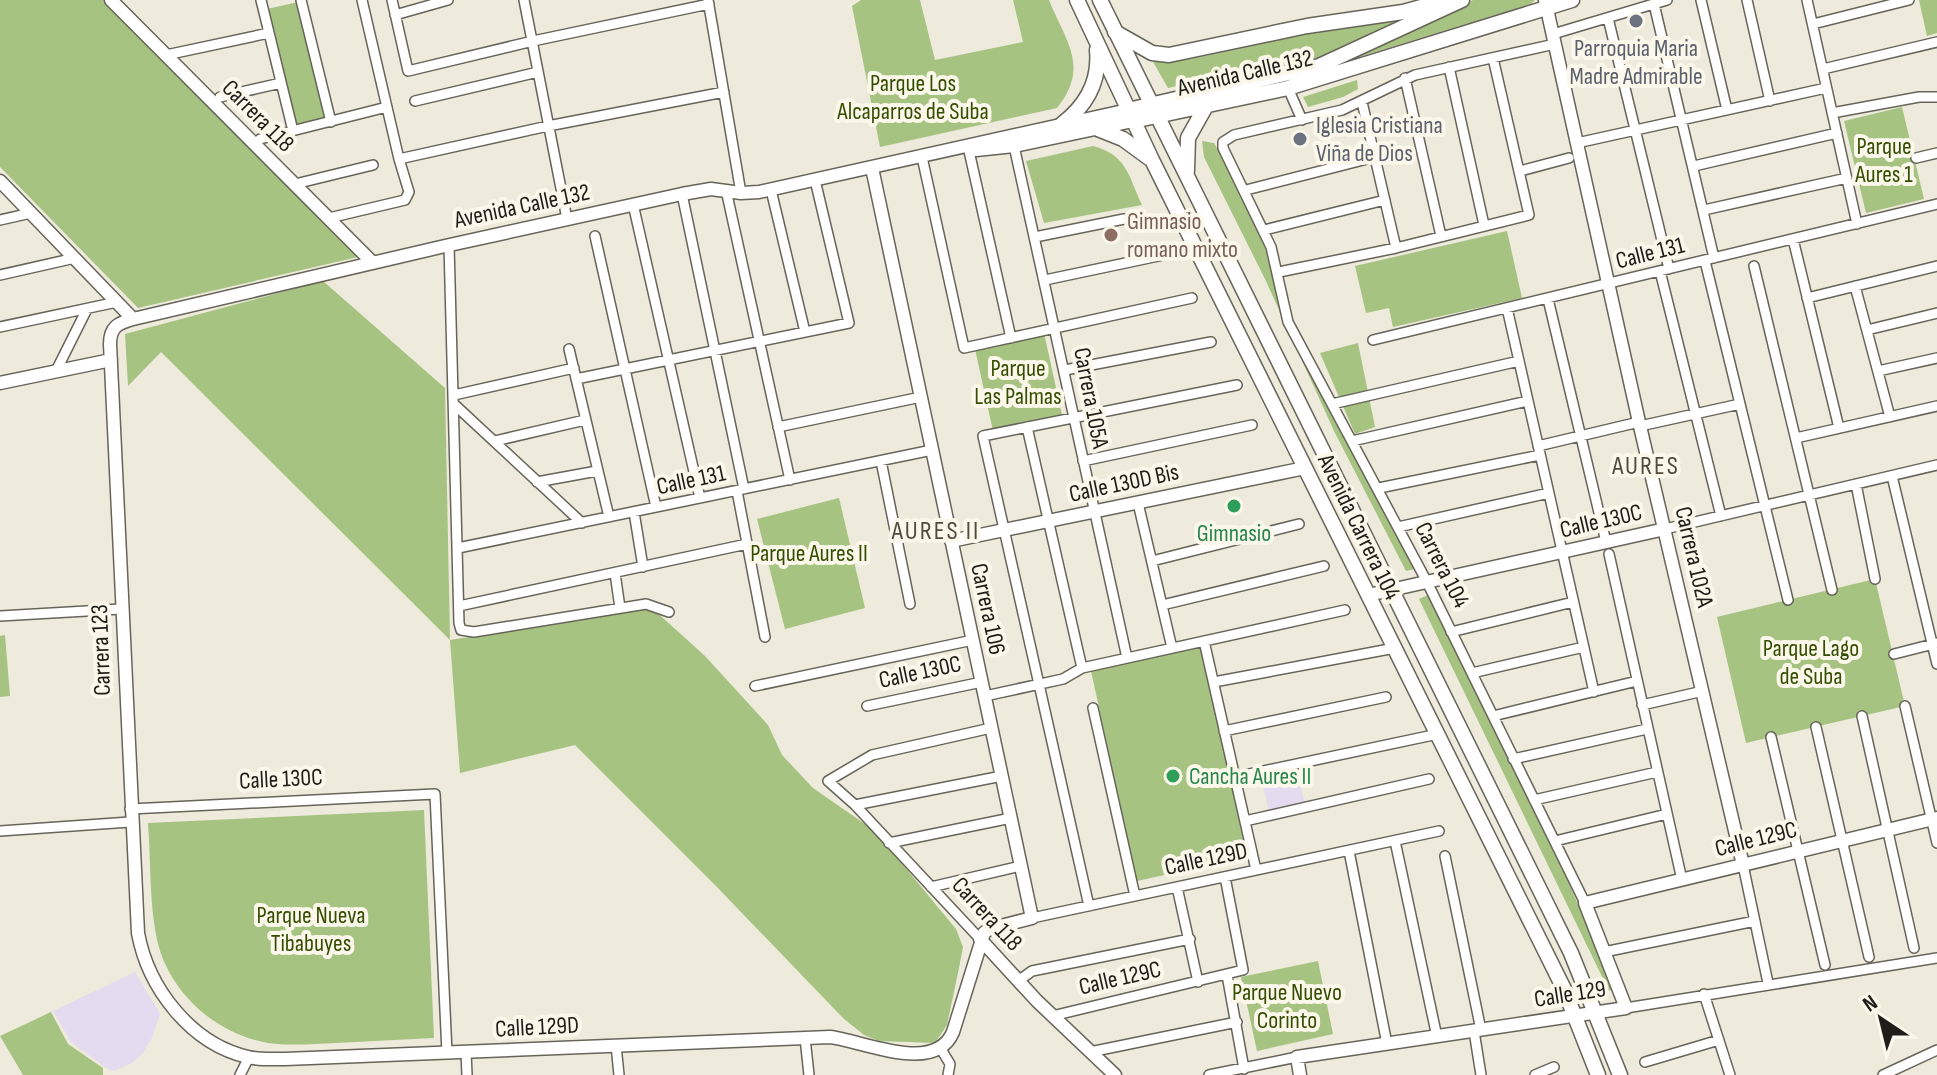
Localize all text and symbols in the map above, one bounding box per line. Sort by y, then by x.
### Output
marker: Parroquia Maria Madre Admirable [1627,12,1645,30]
place label: Parroquia Maria Madre Admirable [1569,34,1703,91]
street label: Avenida Calle 132 [1174,43,1315,103]
park label: Parque Los Alcaparros de Suba [836,69,989,126]
street label: Carrera 118 [216,74,300,158]
place label: Iglesia Cristiana Viña de Dios [1316,111,1443,168]
marker: Iglesia Cristiana Viña de Dios [1291,130,1309,148]
park label: Parque Aures 1 [1854,132,1913,189]
street label: Avenida Calle 132 [451,177,592,235]
place label: Gimnasio romano mixto [1127,207,1238,264]
marker: Gimnasio romano mixto [1102,226,1120,244]
street label: Calle 131 [1613,230,1688,276]
street label: Carrera 105A [1067,345,1115,452]
park label: Parque Las Palmas [974,354,1062,411]
street label: Avenida Carrera 104 [1311,448,1407,605]
district label: AURES [1611,451,1680,482]
street label: Calle 130D Bis [1066,457,1182,509]
street label: Calle 131 [654,458,729,501]
marker: Gimnasio [1225,497,1243,515]
street label: Calle 130C [1557,497,1645,545]
street label: Carrera 102A [1668,504,1720,611]
district label: AURES II [891,516,980,547]
street label: Carrera 104 [1408,517,1476,613]
place label: Gimnasio [1197,519,1271,548]
park label: Parque Aures II [750,539,868,568]
street label: Carrera 106 [964,561,1012,657]
street label: Carrera 123 [85,604,117,696]
park label: Parque Lago de Suba [1763,634,1859,691]
street label: Calle 130C [876,649,964,695]
street label: Calle 130C [238,762,324,796]
place label: Cancha Aures II [1189,762,1311,791]
marker: Cancha Aures II [1164,767,1182,785]
street label: Calle 129C [1712,815,1800,863]
street label: Calle 129D [1162,836,1250,882]
street label: Carrera 118 [946,871,1028,957]
park label: Parque Nueva Tibabuyes [257,901,365,958]
street label: Calle 129C [1076,954,1164,1002]
street label: Calle 129 [1532,974,1608,1014]
park label: Parque Nuevo Corinto [1232,978,1342,1035]
north arrow [1841,979,1921,1059]
text: N [1858,989,1883,1018]
street label: Calle 129D [494,1010,580,1044]

